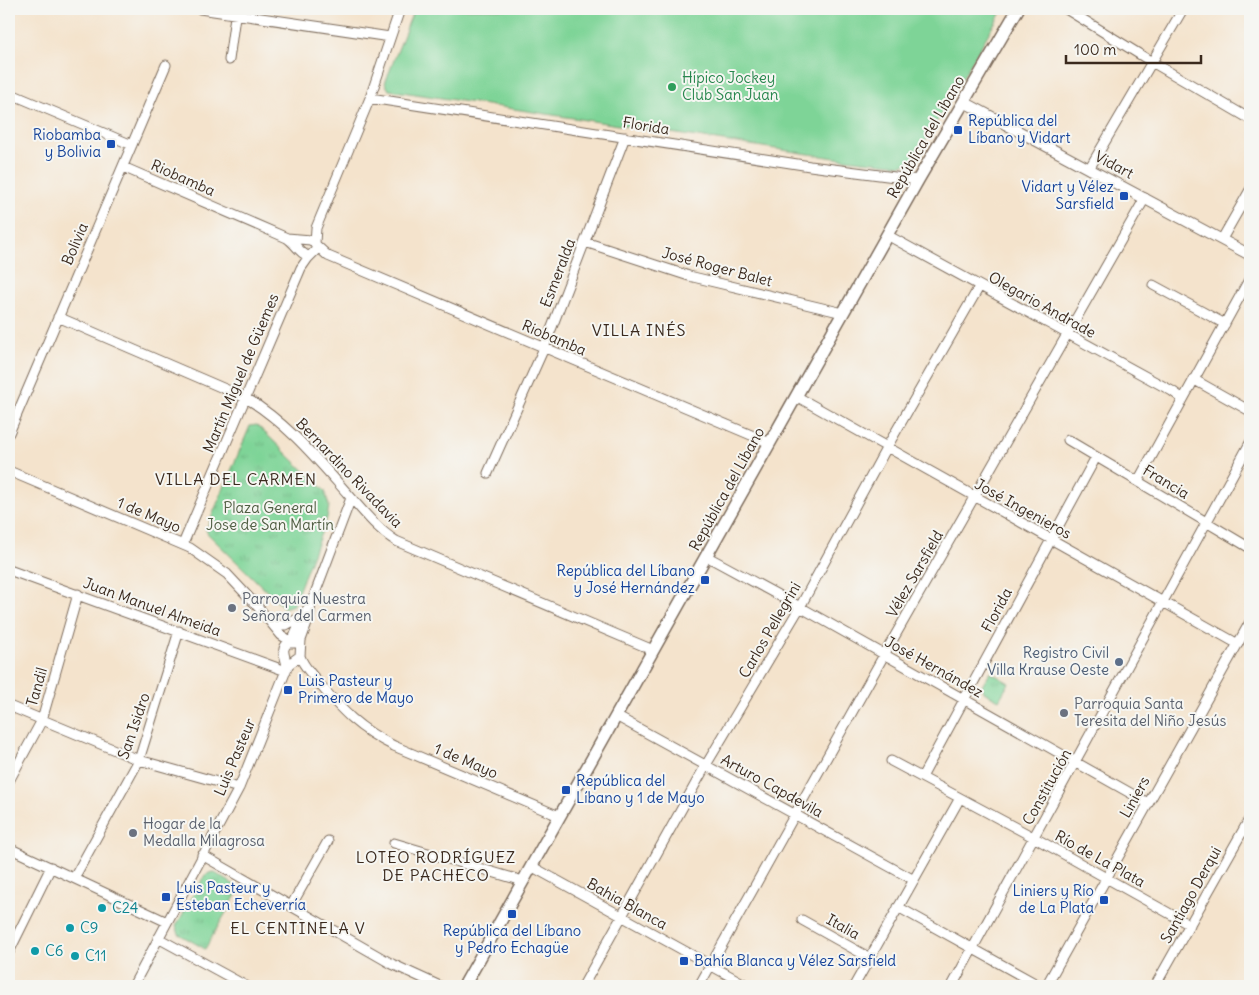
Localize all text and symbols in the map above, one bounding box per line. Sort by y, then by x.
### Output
scale bar [1066,32,1202,64]
text: 100 m [1074,40,1116,59]
place label: Hípico Jockey Club San Juan [682,68,779,104]
street label: República del Líbano [883,72,968,201]
marker: Hípico Jockey Club San Juan [666,81,678,93]
place label: República del Líbano y Vidart [968,111,1070,147]
street label: Florida [621,112,671,139]
marker: República del Líbano y Vidart [952,124,964,136]
place label: Riobamba y Bolivia [33,125,101,161]
marker: Riobamba y Bolivia [105,138,117,150]
street label: Vidart [1092,146,1137,183]
street label: Riobamba [148,155,219,200]
place label: Vidart y Vélez Sarsfield [1022,177,1114,213]
marker: Vidart y Vélez Sarsfield [1118,190,1130,202]
street label: Bolivia [57,219,92,268]
street label: Esmeralda [536,235,579,310]
street label: José Roger Balet [660,243,774,290]
street label: Olegario Andrade [985,267,1099,342]
street label: Martín Miguel de Güemes [198,290,283,455]
street label: Riobamba [519,315,590,360]
district label: VILLA INÉS [592,320,686,340]
street label: Bernardino Rivadavia [292,414,407,532]
street label: República del Líbano [685,424,768,554]
street label: Francia [1140,460,1193,503]
district label: VILLA DEL CARMEN [155,469,317,489]
street label: José Ingenieros [972,474,1075,543]
street label: 1 de Mayo [114,493,184,536]
park label: Plaza General Jose de San Martín [206,498,334,534]
street label: Vélez Sarsfield [882,527,947,621]
place label: República del Líbano y José Hernández [556,561,695,597]
street label: Juan Manuel Almeida [81,573,224,640]
marker: República del Líbano y José Hernández [699,574,711,586]
street label: Carlos Pellegrini [734,578,805,681]
street label: Florida [977,584,1016,635]
place label: Parroquia Nuestra Señora del Carmen [242,589,372,625]
marker: Parroquia Nuestra Señora del Carmen [226,602,238,614]
street label: José Hernández [882,632,987,701]
place label: Registro Civil Villa Krause Oeste [987,643,1109,679]
marker: Registro Civil Villa Krause Oeste [1113,656,1125,668]
street label: Tandil [22,665,51,709]
place label: Luis Pasteur y Primero de Mayo [298,671,414,707]
marker: Luis Pasteur y Primero de Mayo [282,684,294,696]
street label: San Isidro [113,690,154,762]
place label: Parroquia Santa Teresita del Niño Jesús [1074,694,1226,730]
marker: Parroquia Santa Teresita del Niño Jesús [1058,707,1070,719]
street label: Luis Pasteur [210,715,259,798]
street label: 1 de Mayo [431,739,501,782]
street label: Constitución [1018,745,1075,828]
street label: Arturo Capdevila [718,750,827,822]
place label: República del Líbano y 1 de Mayo [576,771,705,807]
street label: Liniers [1115,773,1154,821]
marker: República del Líbano y 1 de Mayo [560,784,572,796]
place label: Hogar de la Medalla Milagrosa [143,814,265,850]
street label: Río de La Plata [1052,826,1149,891]
marker: Hogar de la Medalla Milagrosa [127,827,139,839]
street label: Santiago Derqui [1156,843,1225,947]
district label: LOTEO RODRÍGUEZ DE PACHECO [356,847,516,885]
street label: Bahia Blanca [584,874,671,934]
place label: Luis Pasteur y Esteban Echeverría [176,878,307,914]
place label: Liniers y Río de La Plata [1012,881,1094,917]
marker: Luis Pasteur y Esteban Echeverría [160,891,172,903]
marker: Liniers y Río de La Plata [1098,894,1110,906]
place label: C24 [112,898,139,917]
marker: C24 [96,902,108,914]
marker: República del Líbano y Pedro Echagüe [506,908,518,920]
street label: Italia [823,910,864,944]
place label: C9 [80,918,99,937]
district label: EL CENTINELA V [230,918,366,938]
place label: República del Líbano y Pedro Echagüe [443,921,581,957]
marker: C9 [64,922,76,934]
place label: C6 [45,941,64,960]
marker: C6 [29,945,41,957]
place label: C11 [85,946,107,965]
marker: C11 [69,950,81,962]
place label: Bahía Blanca y Vélez Sarsfield [694,951,896,970]
marker: Bahía Blanca y Vélez Sarsfield [678,955,690,967]

